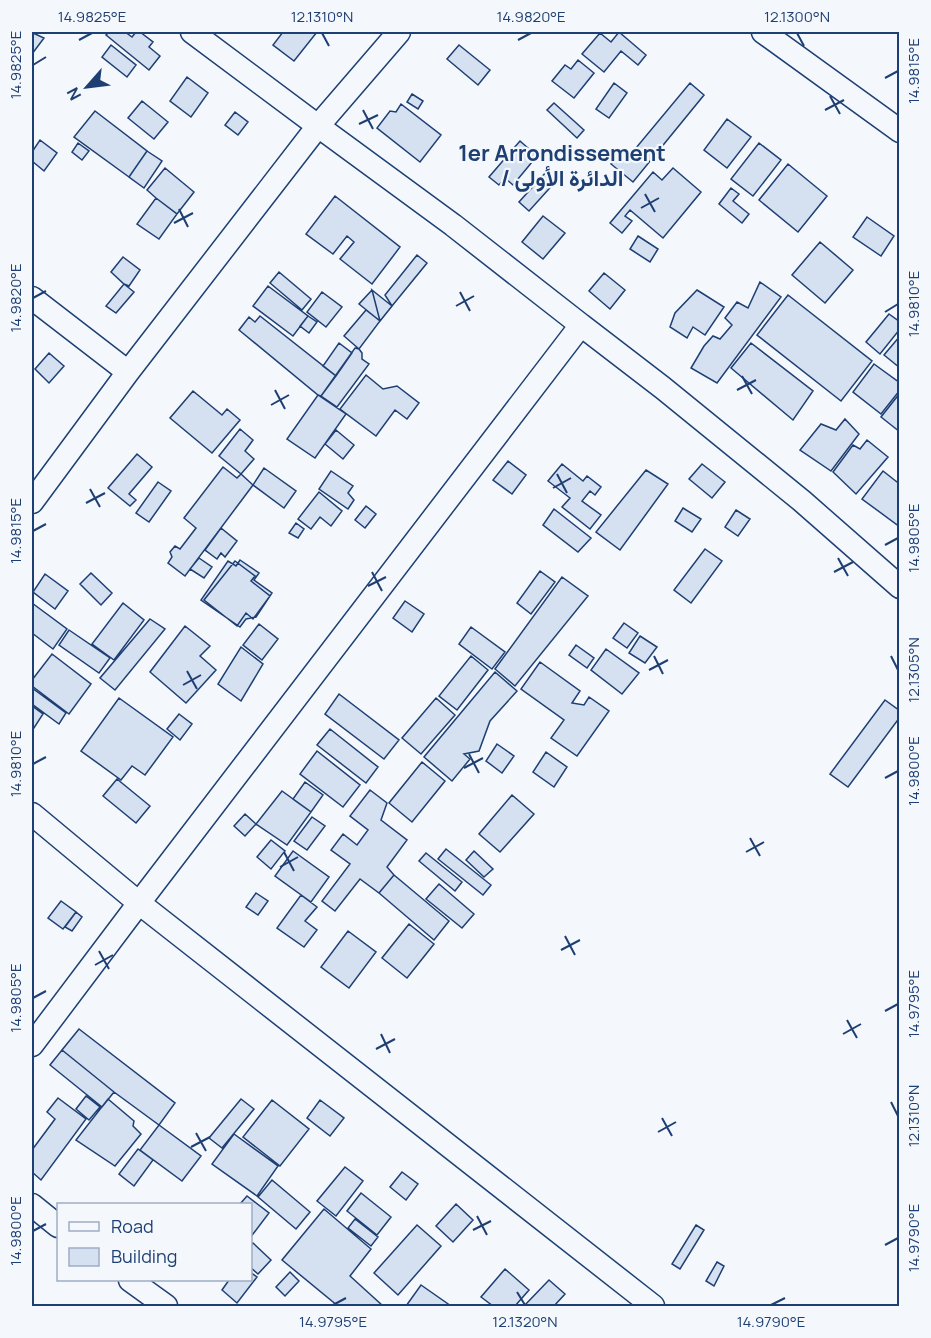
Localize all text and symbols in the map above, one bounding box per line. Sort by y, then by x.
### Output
text: 14.9825°E [58,6,126,27]
text: 12.1310°N [291,6,353,27]
text: 14.9820°E [496,6,566,27]
text: 12.1300°N [764,6,830,27]
text: 14.9825°E [5,31,26,99]
text: 14.9815°E [903,38,924,104]
north arrow [57,57,117,117]
text: N [61,84,86,104]
district label: 1er Arrondissement / الدائرة الأولى [458,138,666,193]
text: 14.9820°E [5,263,26,333]
text: 14.9810°E [903,271,924,337]
text: 14.9815°E [5,498,26,564]
text: 14.9805°E [903,503,924,573]
text: 12.1305°N [903,637,924,703]
text: 14.9810°E [5,731,26,797]
text: 14.9800°E [903,736,924,806]
text: 14.9805°E [5,963,26,1033]
text: 14.9795°E [903,970,924,1038]
text: 12.1310°N [903,1085,924,1147]
text: 14.9800°E [5,1196,26,1266]
legend [57,1203,252,1281]
text: 14.9790°E [903,1204,924,1272]
text: Road [111,1214,154,1238]
text: Building [111,1244,177,1268]
text: 14.9795°E [299,1311,367,1332]
text: 12.1320°N [492,1311,558,1332]
text: 14.9790°E [737,1311,805,1332]

